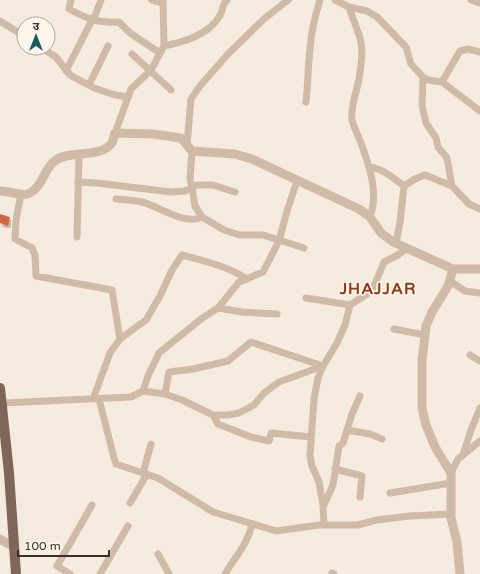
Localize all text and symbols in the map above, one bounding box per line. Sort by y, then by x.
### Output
north arrow [16,16,56,56]
text: उ [33,20,40,33]
district label: JHAJJAR [339,279,416,299]
scale bar [18,532,109,558]
text: 100 m [24,539,61,553]

